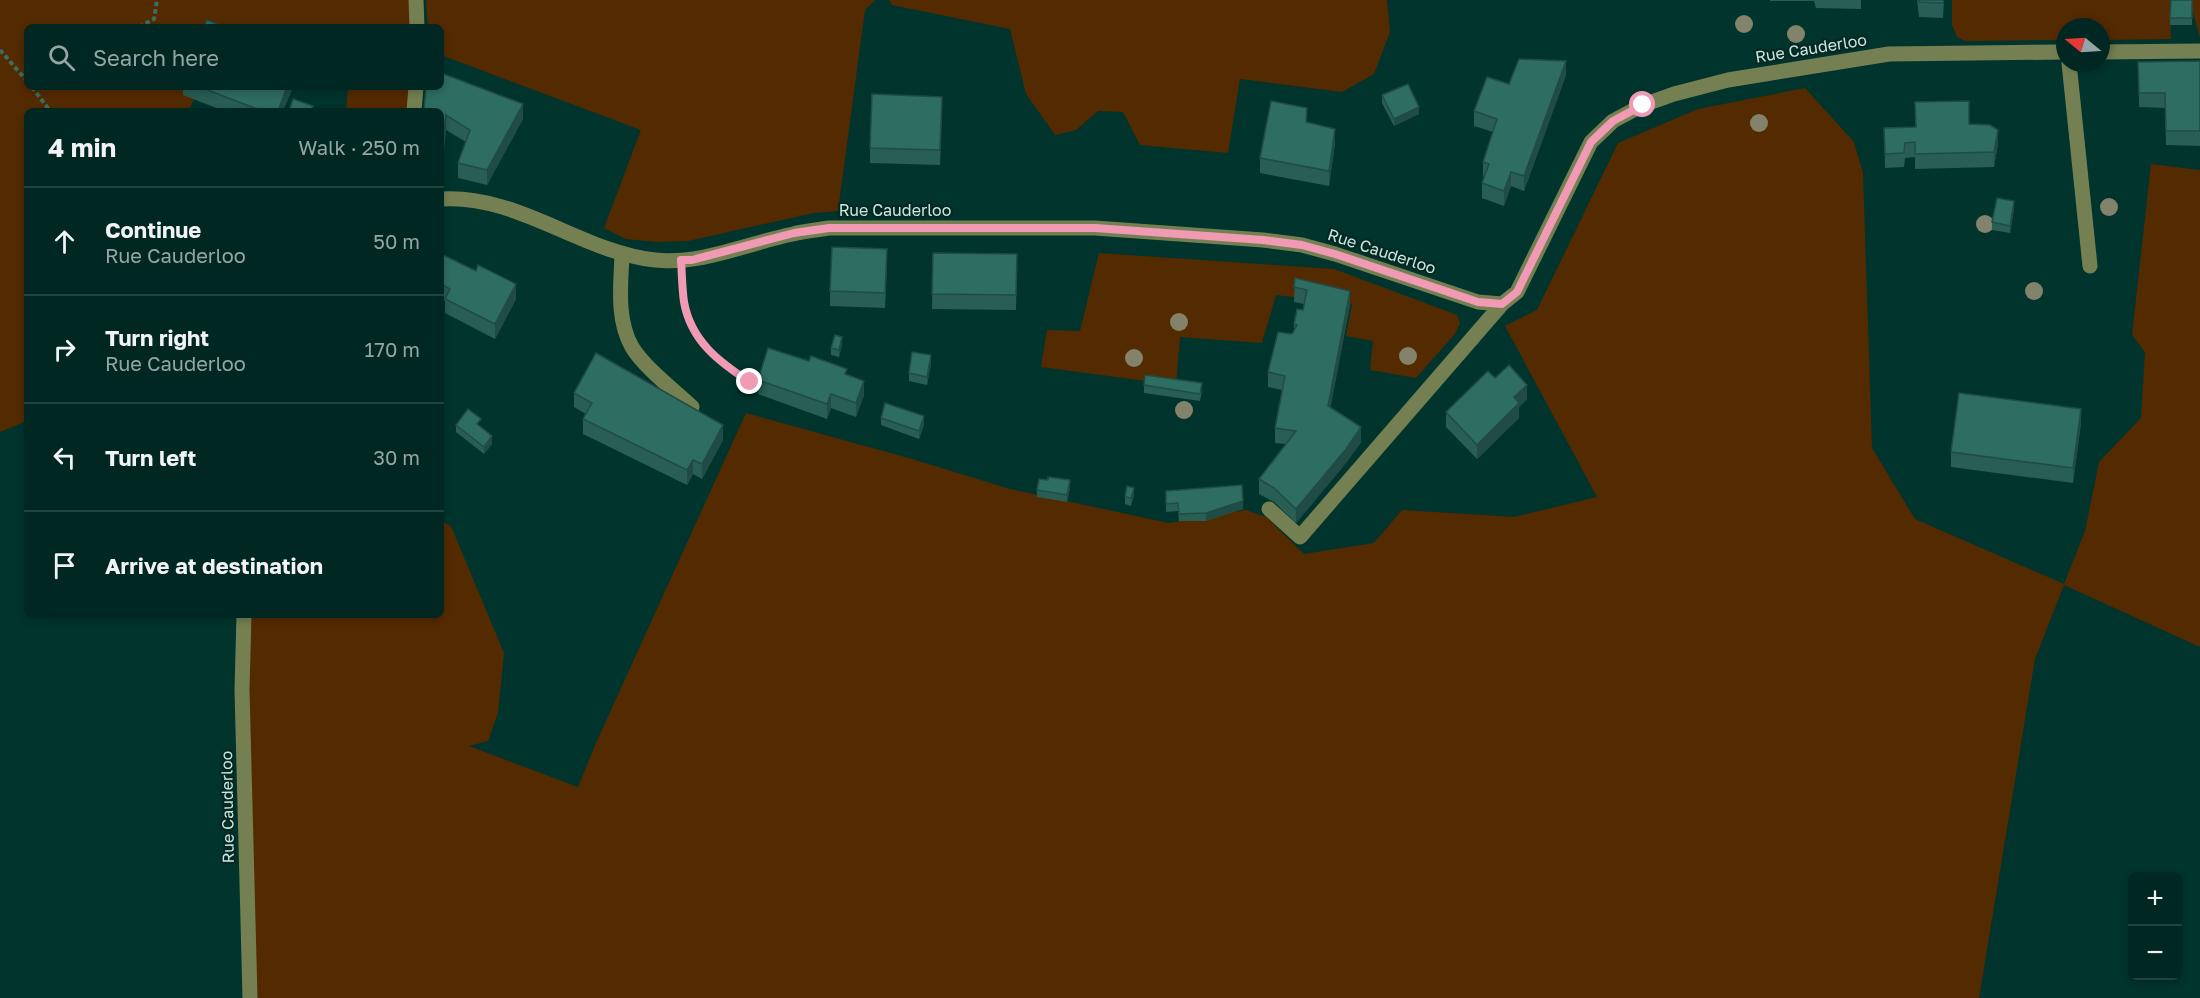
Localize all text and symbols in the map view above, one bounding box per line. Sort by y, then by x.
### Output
north arrow [2056,18,2110,72]
search box [24,24,444,90]
street label: Rue Cauderloo [1754,29,1868,67]
icon: search [45,41,78,74]
text: Search here [93,44,219,71]
route start [1629,91,1655,117]
text: 4 min [48,132,116,163]
text: Walk · 250 m [298,135,420,159]
street label: Rue Cauderloo [839,200,951,220]
text: Continue [105,216,201,243]
street label: Rue Cauderloo [1325,224,1439,278]
icon: ahead [48,225,81,258]
text: 50 m [373,229,420,253]
text: Rue Cauderloo [105,243,246,267]
text: Turn right [105,324,209,351]
icon: right [48,333,81,366]
text: 170 m [365,337,420,361]
text: Rue Cauderloo [105,351,246,375]
route end [736,368,762,394]
icon: left [48,441,81,474]
text: Turn left [105,444,196,471]
text: 30 m [373,445,420,469]
icon: arrive [48,549,81,582]
text: Arrive at destination [105,552,323,579]
street label: Rue Cauderloo [216,751,238,863]
map controls [2128,872,2182,980]
button: + [2128,872,2182,926]
button: − [2128,926,2182,980]

